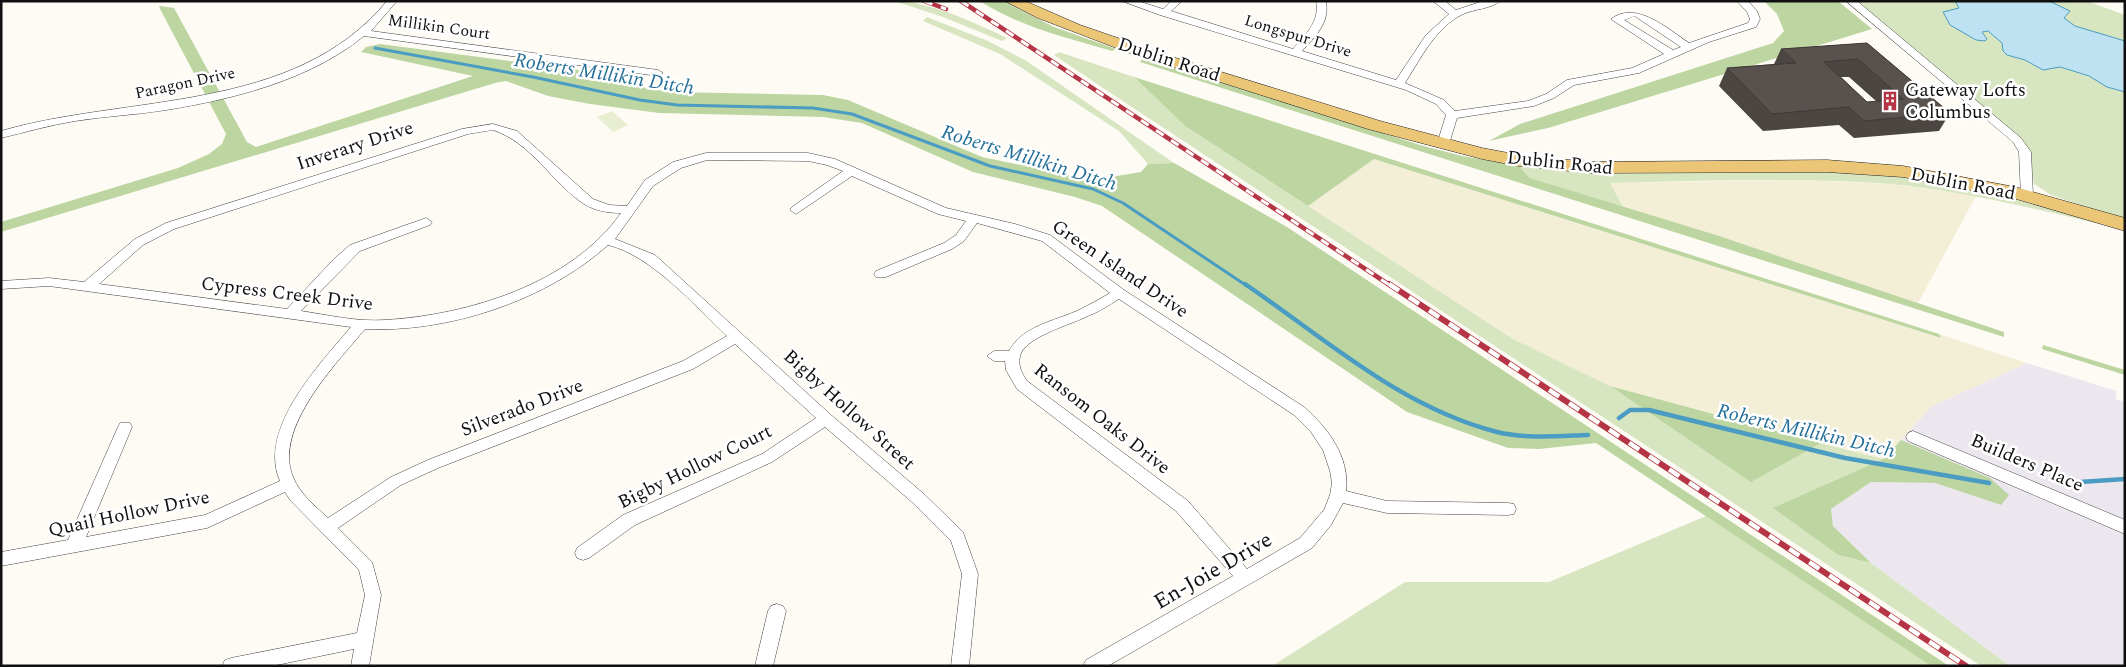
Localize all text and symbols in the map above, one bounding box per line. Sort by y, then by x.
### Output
street label: Millikin Court [386,8,492,46]
street label: Longspur Drive [1241,8,1355,64]
street label: Dublin Road [1114,30,1224,90]
water label: Roberts Millikin Ditch [512,45,696,103]
street label: Paragon Drive [133,61,237,105]
place label: Gateway Lofts Columbus [1905,76,2026,127]
building icon: Gateway Lofts Columbus [1879,90,1901,112]
street label: Inverary Drive [293,113,417,179]
water label: Roberts Millikin Ditch [938,117,1120,199]
street label: Dublin Road [1506,143,1614,183]
street label: Dublin Road [1908,160,2018,208]
street label: Green Island Drive [1046,212,1194,326]
street label: Cypress Creek Drive [199,269,375,319]
street label: Bigby Hollow Street [776,343,922,478]
street label: Ransom Oaks Drive [1027,356,1177,482]
street label: Silverado Drive [457,371,587,445]
water label: Roberts Millikin Ditch [1714,396,1898,466]
street label: Bigby Hollow Court [613,417,777,517]
street label: Builders Place [1966,426,2088,500]
street label: Quail Hollow Drive [46,483,212,545]
street label: En-Joie Drive [1147,524,1279,618]

